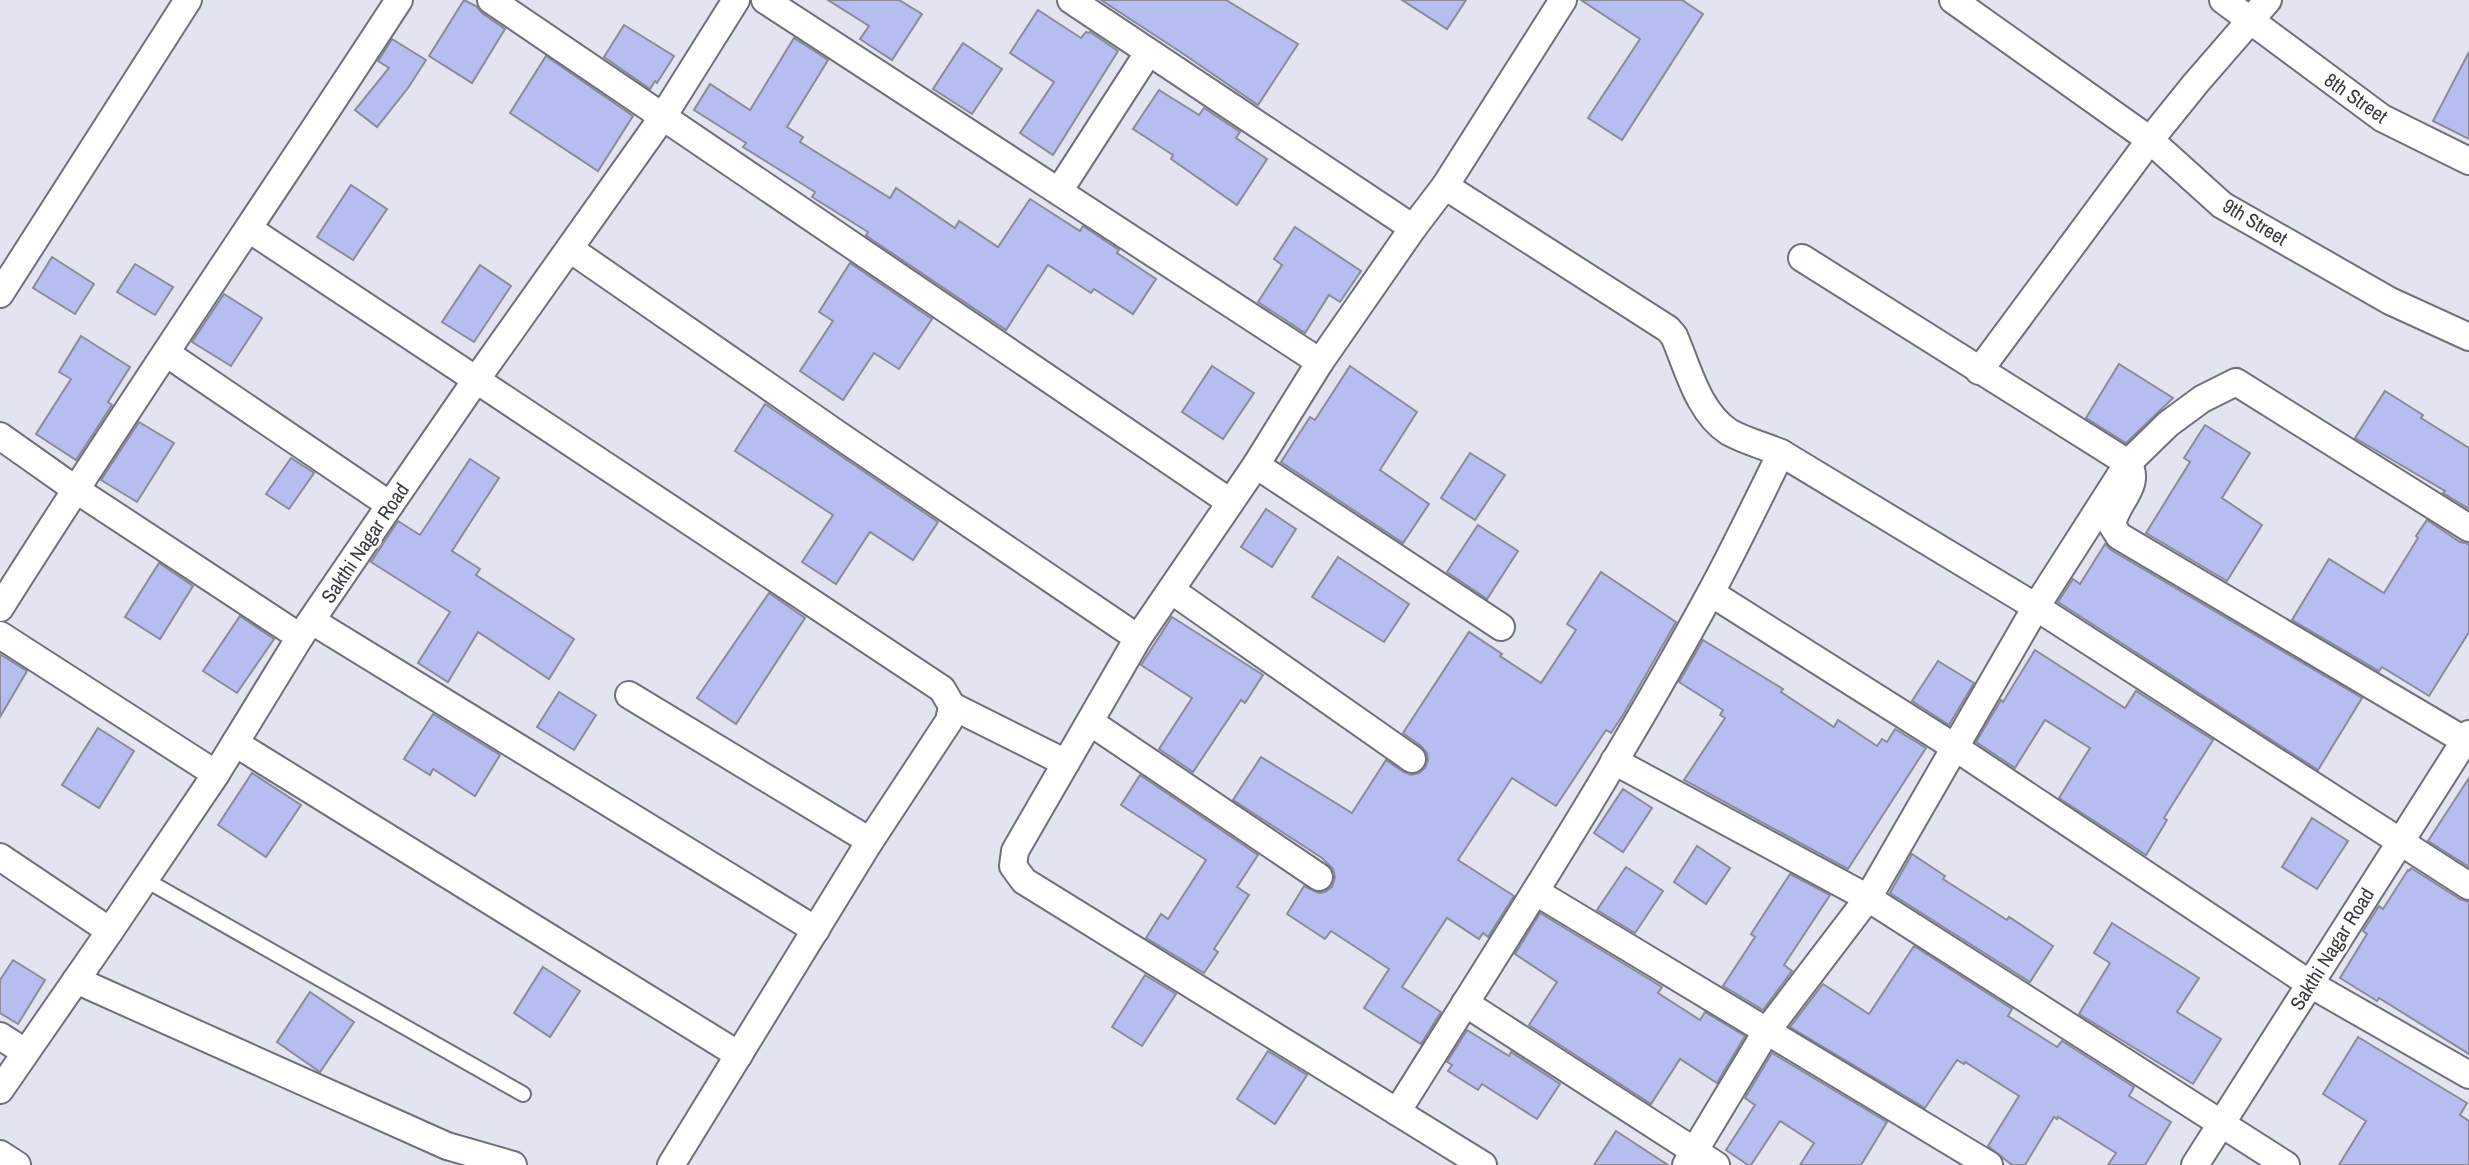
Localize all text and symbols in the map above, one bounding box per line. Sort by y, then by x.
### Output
street label: 8th Street [2319,66,2394,129]
street label: 9th Street [2218,192,2293,252]
street label: Sakthi Nagar Road [314,477,415,608]
street label: Sakthi Nagar Road [2283,882,2380,1015]

